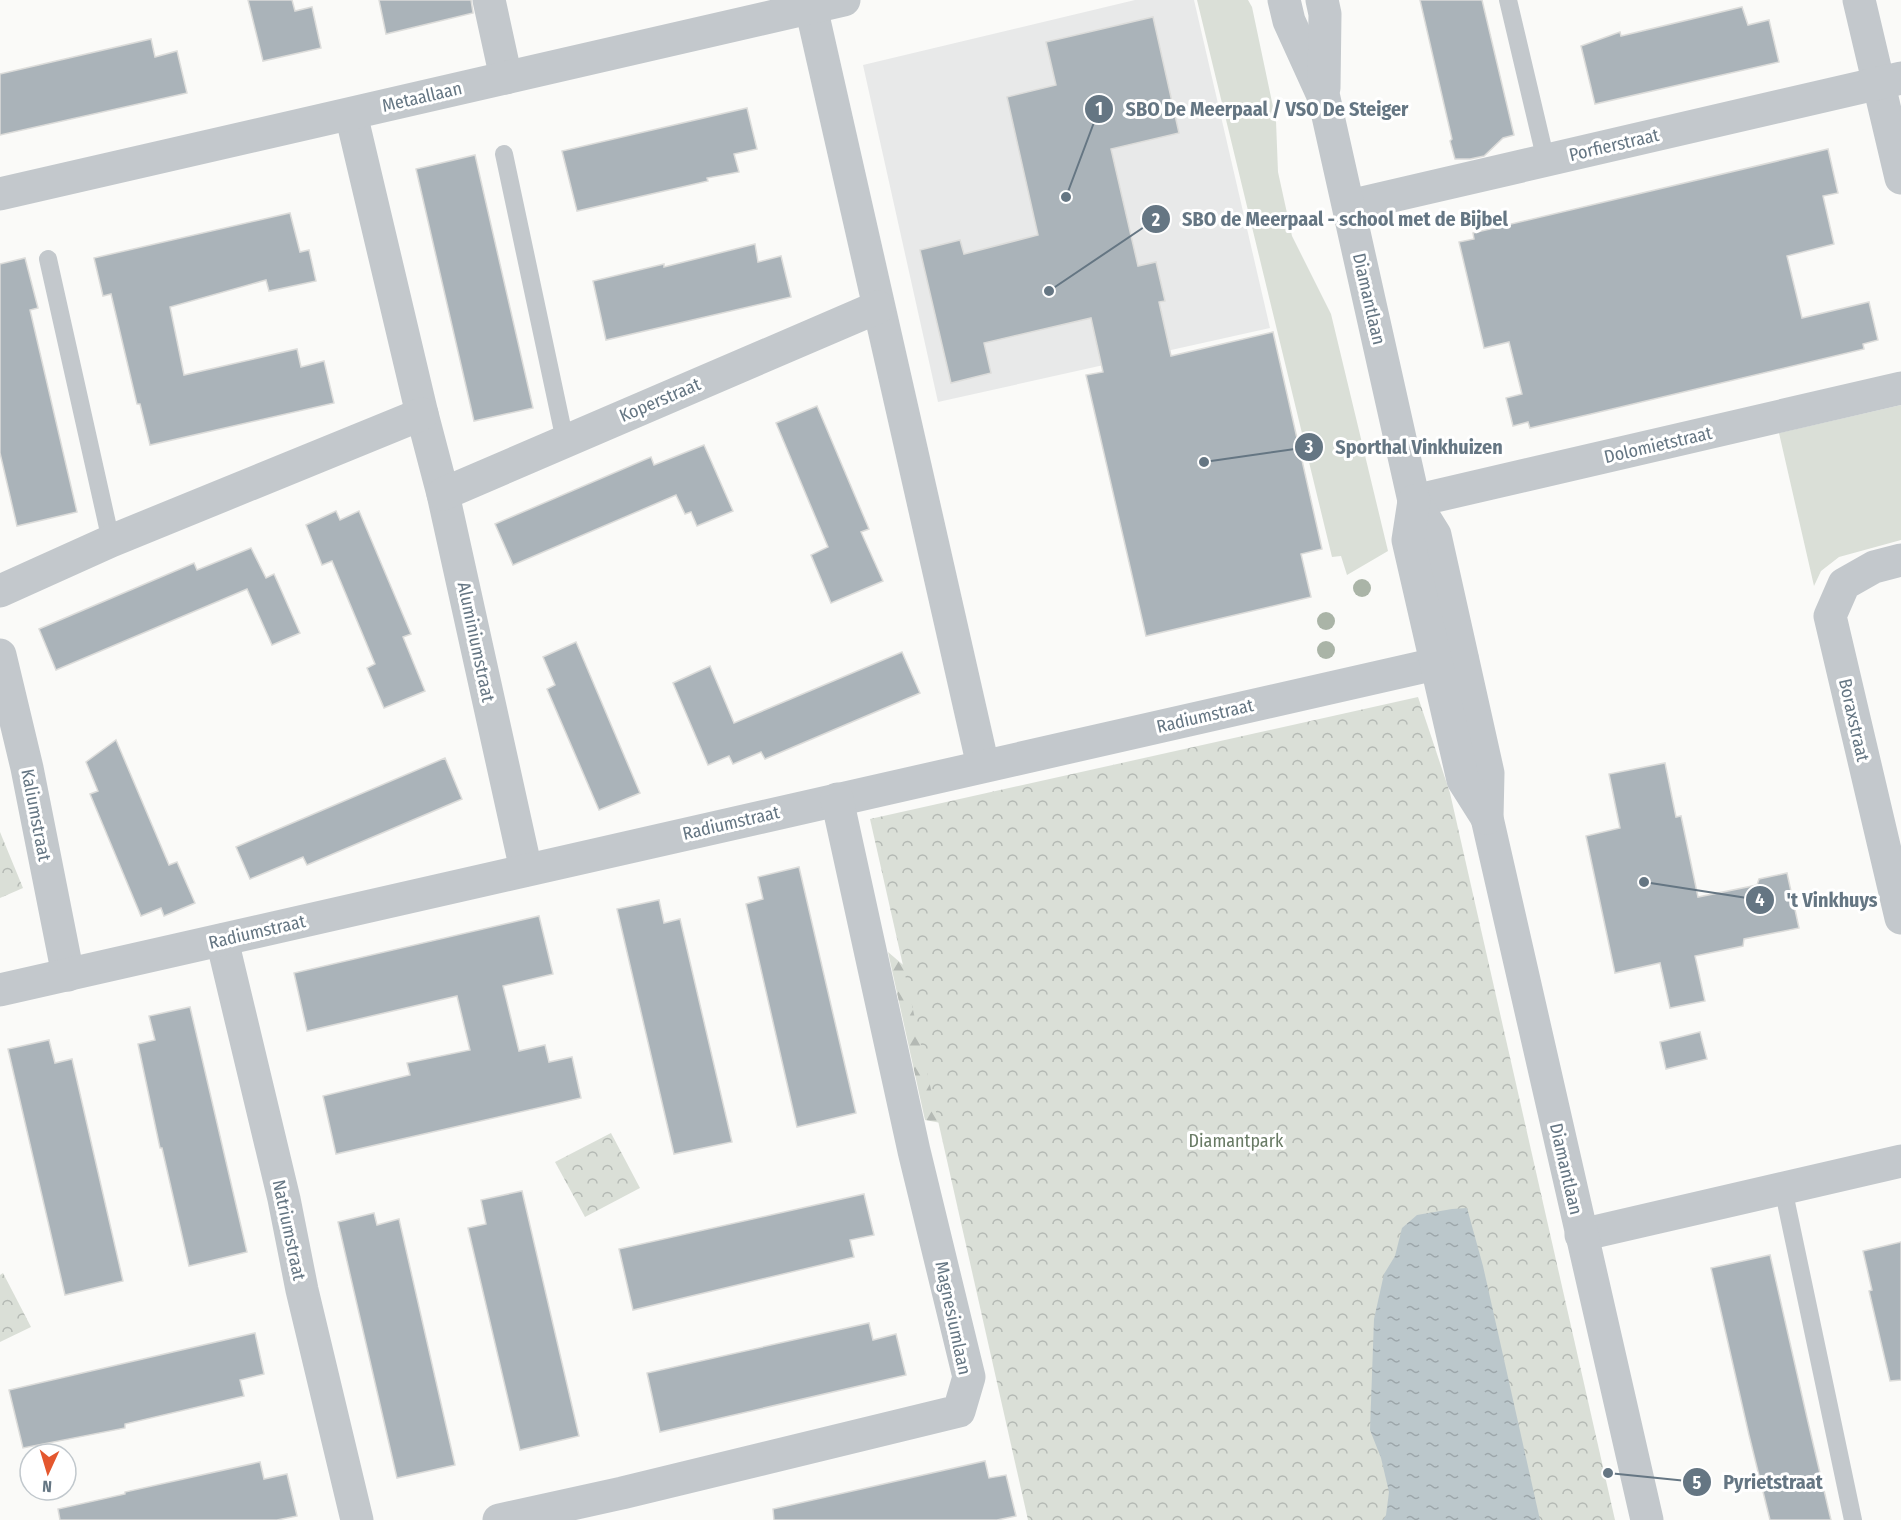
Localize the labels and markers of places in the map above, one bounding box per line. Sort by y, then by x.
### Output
callout: SBO De Meerpaal / VSO De Steiger [1084,90,1421,128]
callout: SBO de Meerpaal - school met de Bijbel [1141,200,1520,238]
callout: Sporthal Vinkhuizen [1294,428,1515,466]
callout: 't Vinkhuys [1745,881,1890,919]
callout: Pyrietstraat [1682,1463,1835,1501]

